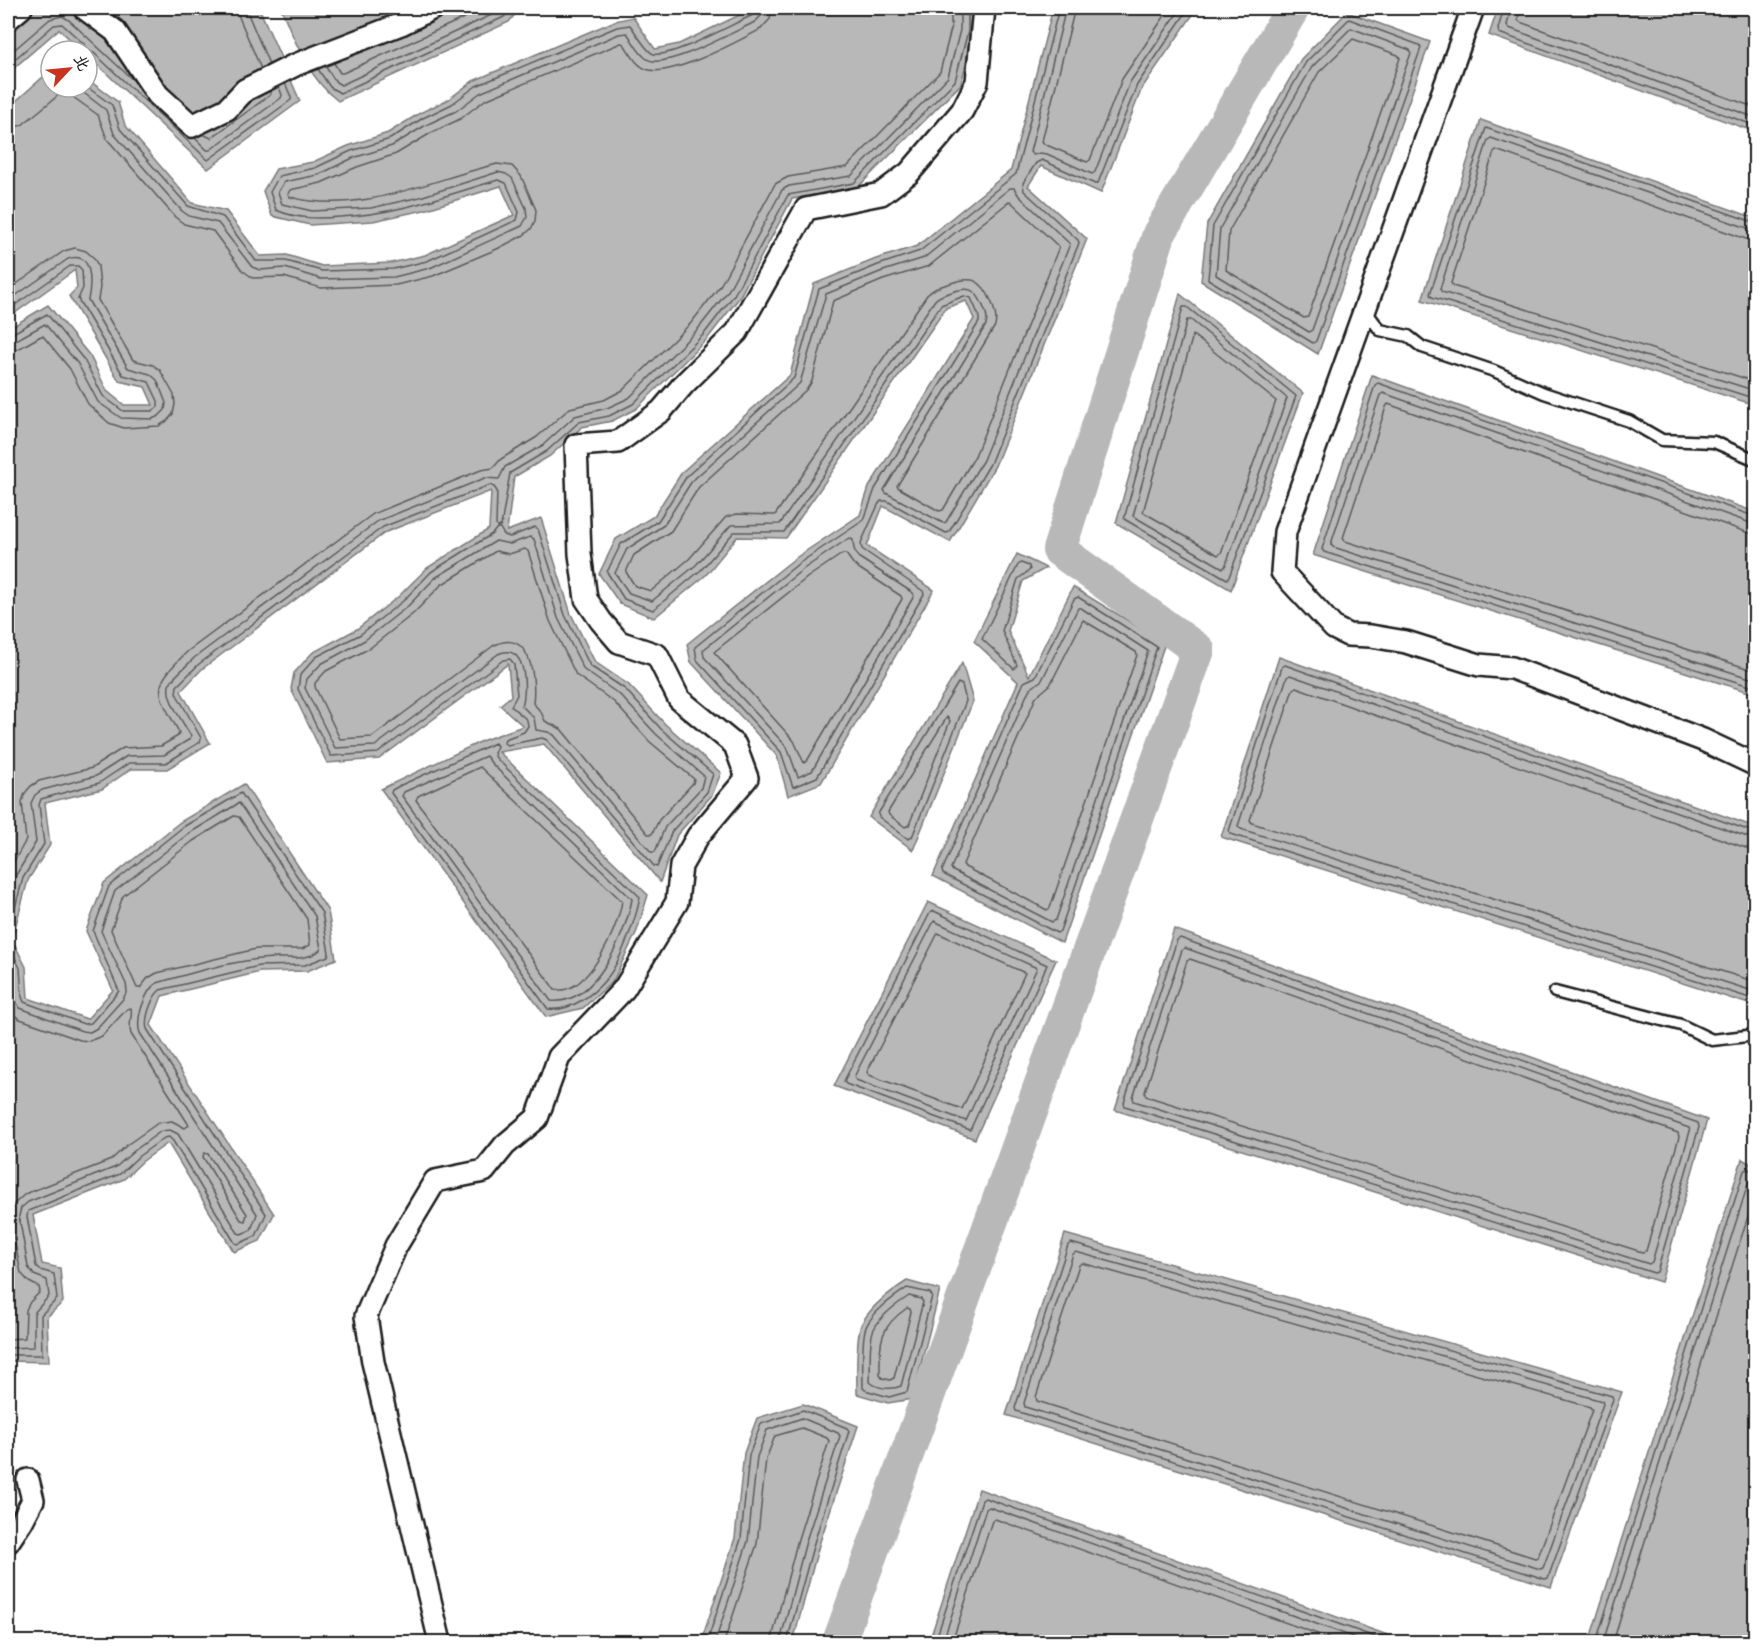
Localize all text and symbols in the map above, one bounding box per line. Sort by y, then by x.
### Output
north arrow [39,39,99,99]
text: 北 [69,51,94,74]

